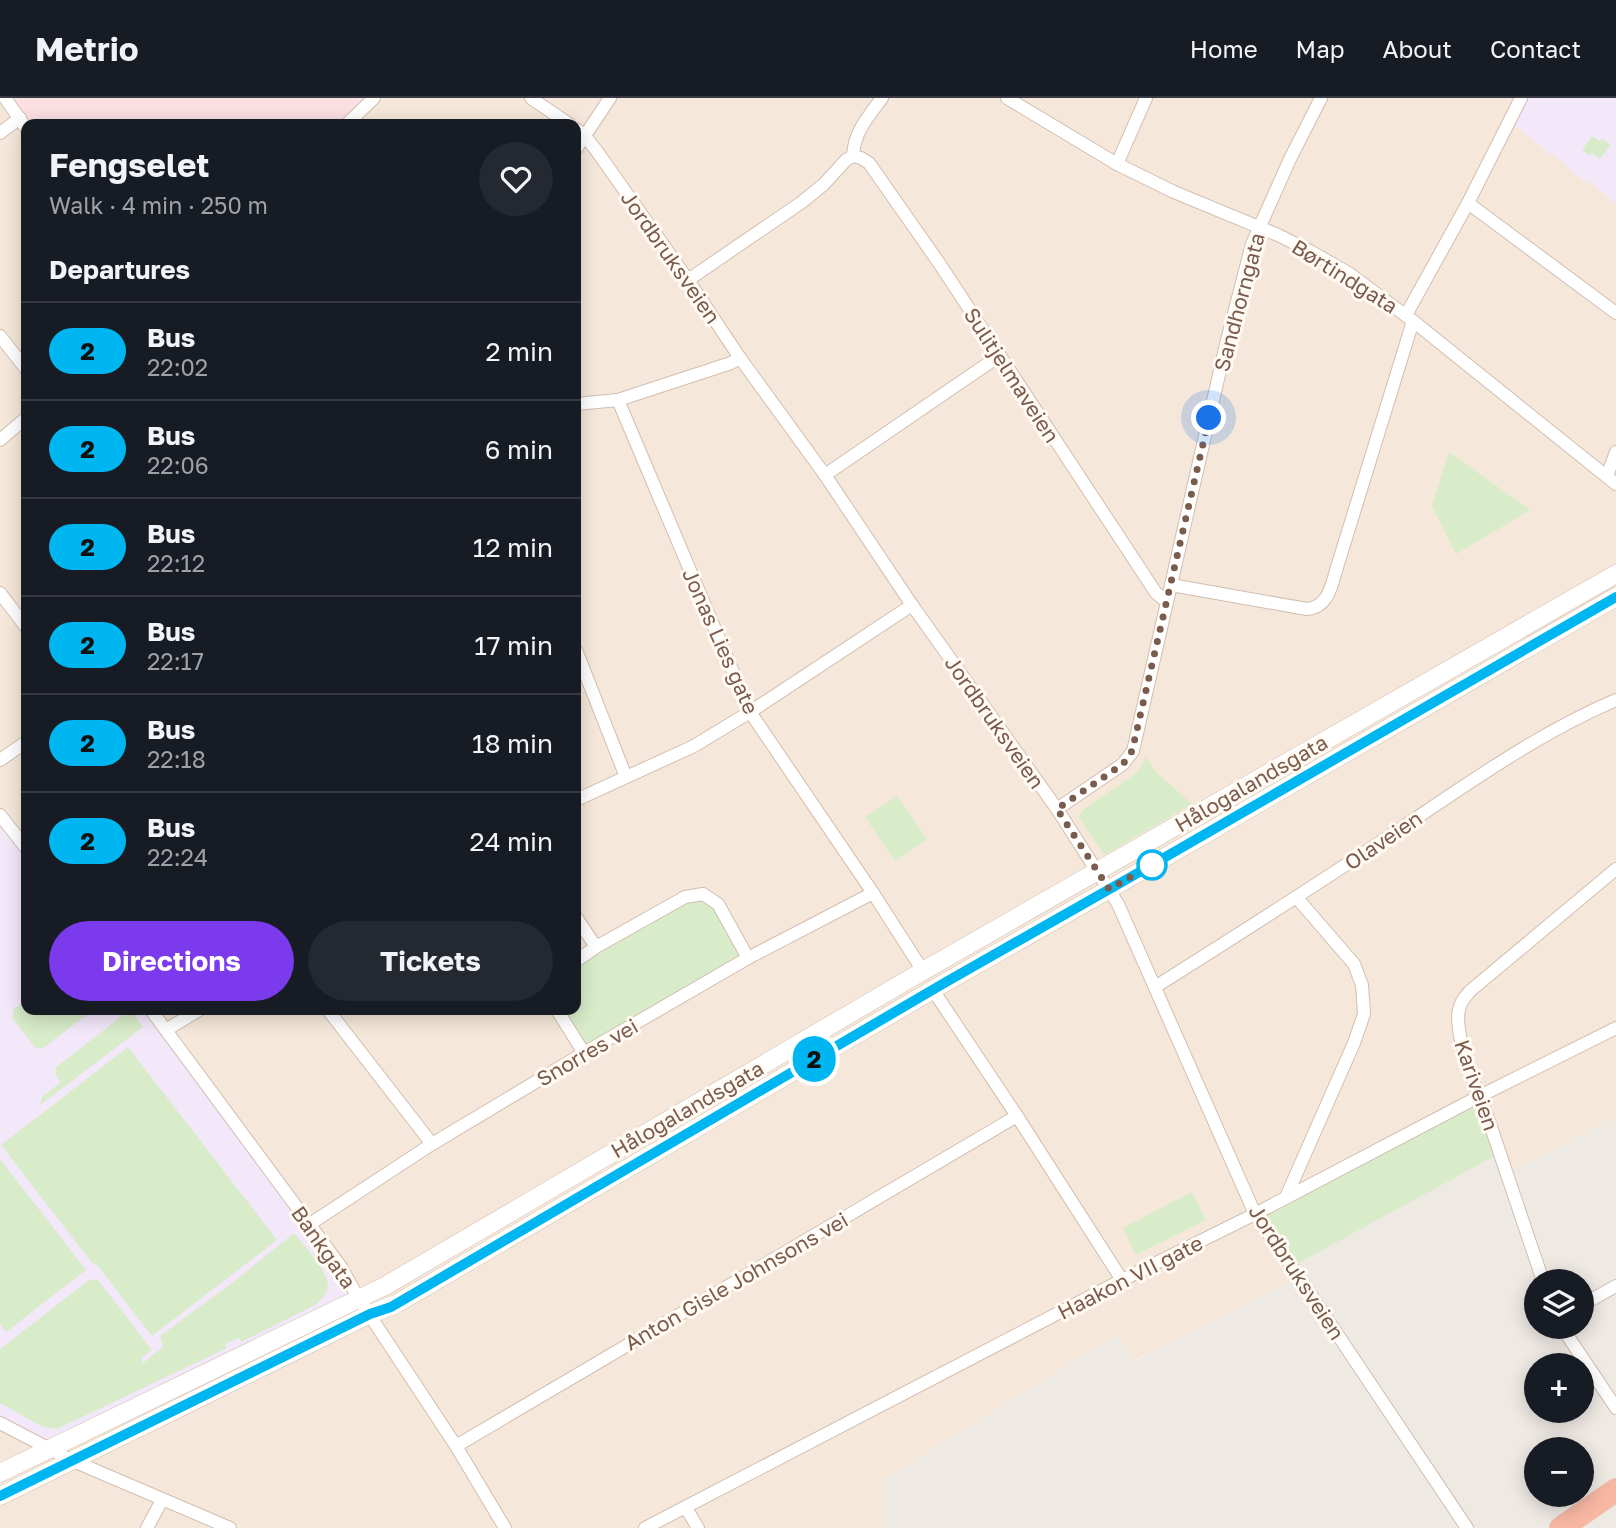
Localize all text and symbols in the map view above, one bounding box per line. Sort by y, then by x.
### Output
text: Metrio [35,29,139,68]
text: Home [1190,34,1258,63]
text: Map [1296,34,1345,63]
text: About [1383,34,1452,63]
text: Contact [1490,34,1581,63]
button: heart [479,142,553,216]
text: Fengselet [49,145,209,184]
street label: Jordbruksveien [616,186,726,328]
text: Walk · 4 min · 250 m [49,191,268,219]
street label: Sandhorngata [1208,230,1270,374]
street label: Børtindgata [1287,233,1403,319]
text: Departures [49,254,190,285]
street label: Sulitjelmaveien [959,303,1065,447]
text: Bus [147,322,195,353]
text: 2 [80,336,95,365]
text: 2 min [485,336,553,367]
text: 22:02 [147,353,208,381]
your location [1191,400,1226,435]
text: Bus [147,420,195,451]
text: 2 [80,434,95,463]
text: 6 min [485,434,553,465]
text: 22:06 [147,451,209,479]
text: Bus [147,518,195,549]
text: 2 [80,532,95,561]
text: 12 min [473,532,553,563]
text: 22:12 [147,549,205,577]
street label: Jonas Lies gate [677,564,765,718]
text: Bus [147,616,195,647]
text: 2 [80,630,95,659]
text: 17 min [474,630,553,661]
text: 22:17 [147,647,204,675]
street label: Jordbruksveien [940,651,1050,793]
text: Bus [147,714,195,745]
text: 2 [80,728,95,757]
text: 18 min [472,728,553,759]
street label: Hålogalandsgata [1170,729,1332,837]
text: 22:18 [147,745,206,773]
street label: Olaveien [1339,805,1427,875]
text: Bus [147,812,195,843]
text: 2 [80,826,95,855]
text: 24 min [470,826,553,857]
text: 22:24 [147,843,208,871]
unlabelled marker [1137,850,1167,880]
button: Directions [49,921,294,1001]
button: Tickets [308,921,553,1001]
street label: Snorres vei [532,1013,642,1091]
line badge: 2 [791,1036,837,1082]
street label: Kariveien [1449,1036,1505,1134]
text: 2 [807,1044,821,1073]
street label: Hålogalandsgata [606,1055,768,1163]
street label: Jordbruksveien [1244,1199,1350,1345]
street label: Bankgata [286,1201,362,1293]
street label: Anton Gisle Johnsons vei [620,1206,852,1356]
street label: Haakon VII gate [1053,1229,1207,1325]
map controls [1524,1269,1594,1507]
button: layers [1524,1269,1594,1339]
button: + [1524,1353,1594,1423]
button: − [1524,1437,1594,1507]

